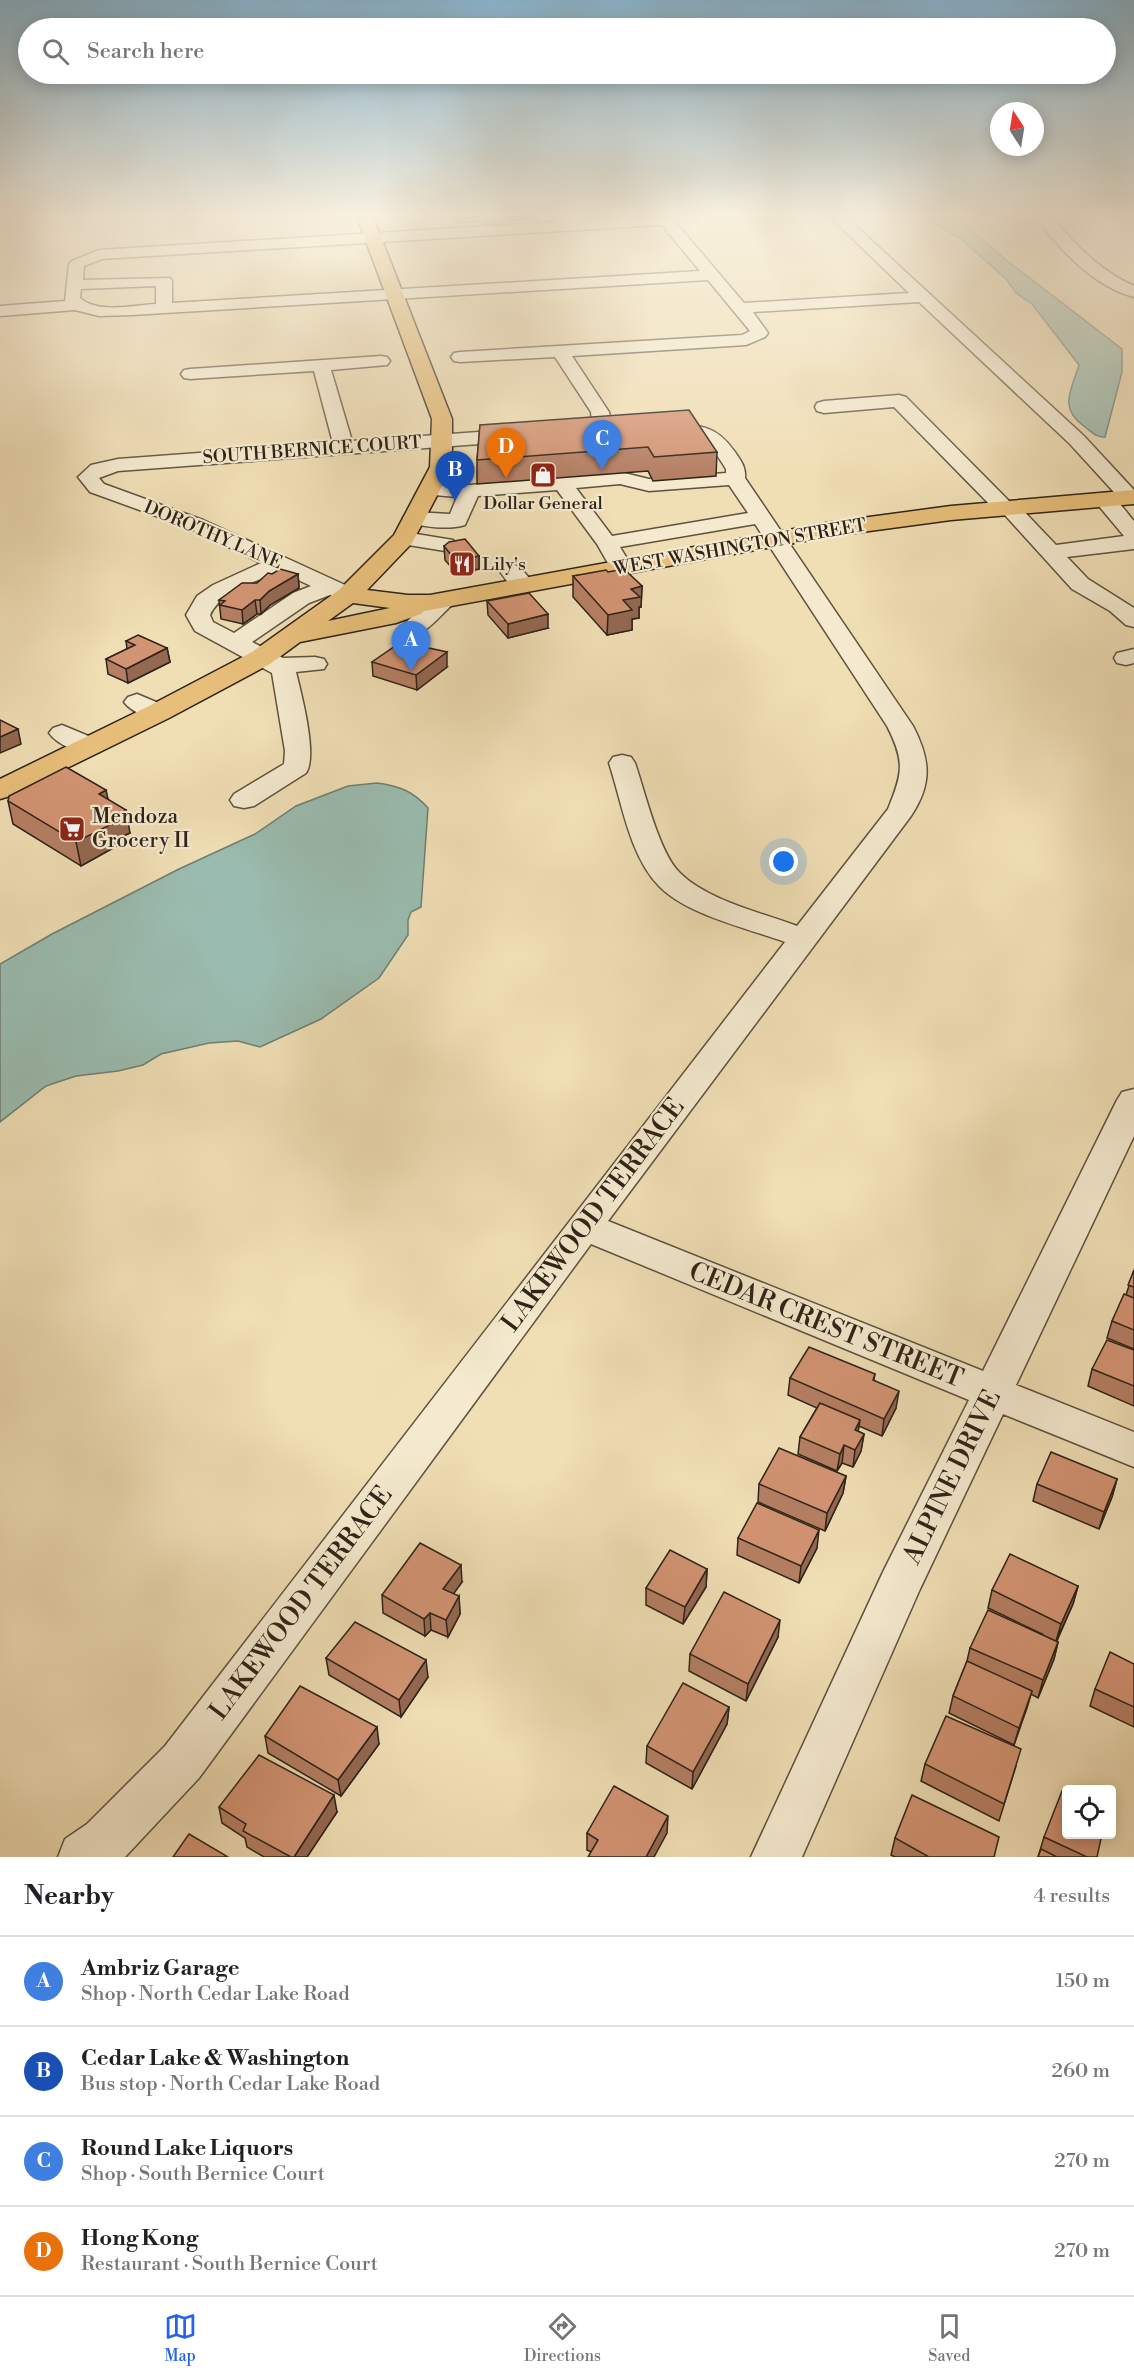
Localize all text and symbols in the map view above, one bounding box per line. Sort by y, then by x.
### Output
search box [18,18,1116,84]
icon: search [39,35,72,68]
text: Search here [87,38,204,65]
north arrow [990,102,1044,156]
pin: C [582,420,622,470]
pin: D [486,428,526,478]
street label: SOUTH BERNICE COURT [202,431,423,469]
pin: B [436,452,474,501]
shop icon: Dollar General [528,460,558,490]
place label: Dollar General [483,492,603,515]
street label: DOROTHY LANE [140,496,286,574]
street label: WEST WASHINGTON STREET [611,513,868,581]
restaurant icon: Lily's [447,549,477,579]
place label: Lily's [482,553,526,576]
pin: A [392,622,430,671]
place label: Mendoza Grocery II [92,804,190,854]
supermarket icon: Mendoza Grocery II [57,814,87,844]
your location [769,847,798,876]
street label: LAKEWOOD TERRACE [495,1092,691,1338]
street label: CEDAR CREST STREET [684,1255,968,1395]
street label: ALPINE DRIVE [896,1385,1008,1570]
street label: LAKEWOOD TERRACE [203,1480,399,1726]
map controls [1062,1785,1116,1839]
button: locate [1062,1785,1116,1839]
text: Nearby [24,1880,114,1912]
text: 4 results [1033,1884,1110,1909]
text: Ambriz Garage [81,1955,240,1982]
text: A [36,1969,51,1994]
text: 150 m [1055,1969,1110,1994]
text: Shop · North Cedar Lake Road [81,1982,350,2007]
text: Cedar Lake & Washington [81,2045,349,2072]
text: B [36,2059,51,2084]
text: 260 m [1052,2059,1110,2084]
text: Bus stop · North Cedar Lake Road [81,2072,380,2097]
text: Round Lake Liquors [81,2135,293,2162]
text: C [36,2149,51,2174]
text: 270 m [1054,2149,1110,2174]
text: Shop · South Bernice Court [81,2162,325,2187]
text: Hong Kong [81,2225,198,2252]
text: D [36,2239,51,2264]
text: 270 m [1054,2239,1110,2264]
text: Restaurant · South Bernice Court [81,2252,378,2277]
tab: Map [164,2310,197,2366]
tab: Directions [524,2310,601,2366]
tab: Saved [928,2310,970,2366]

